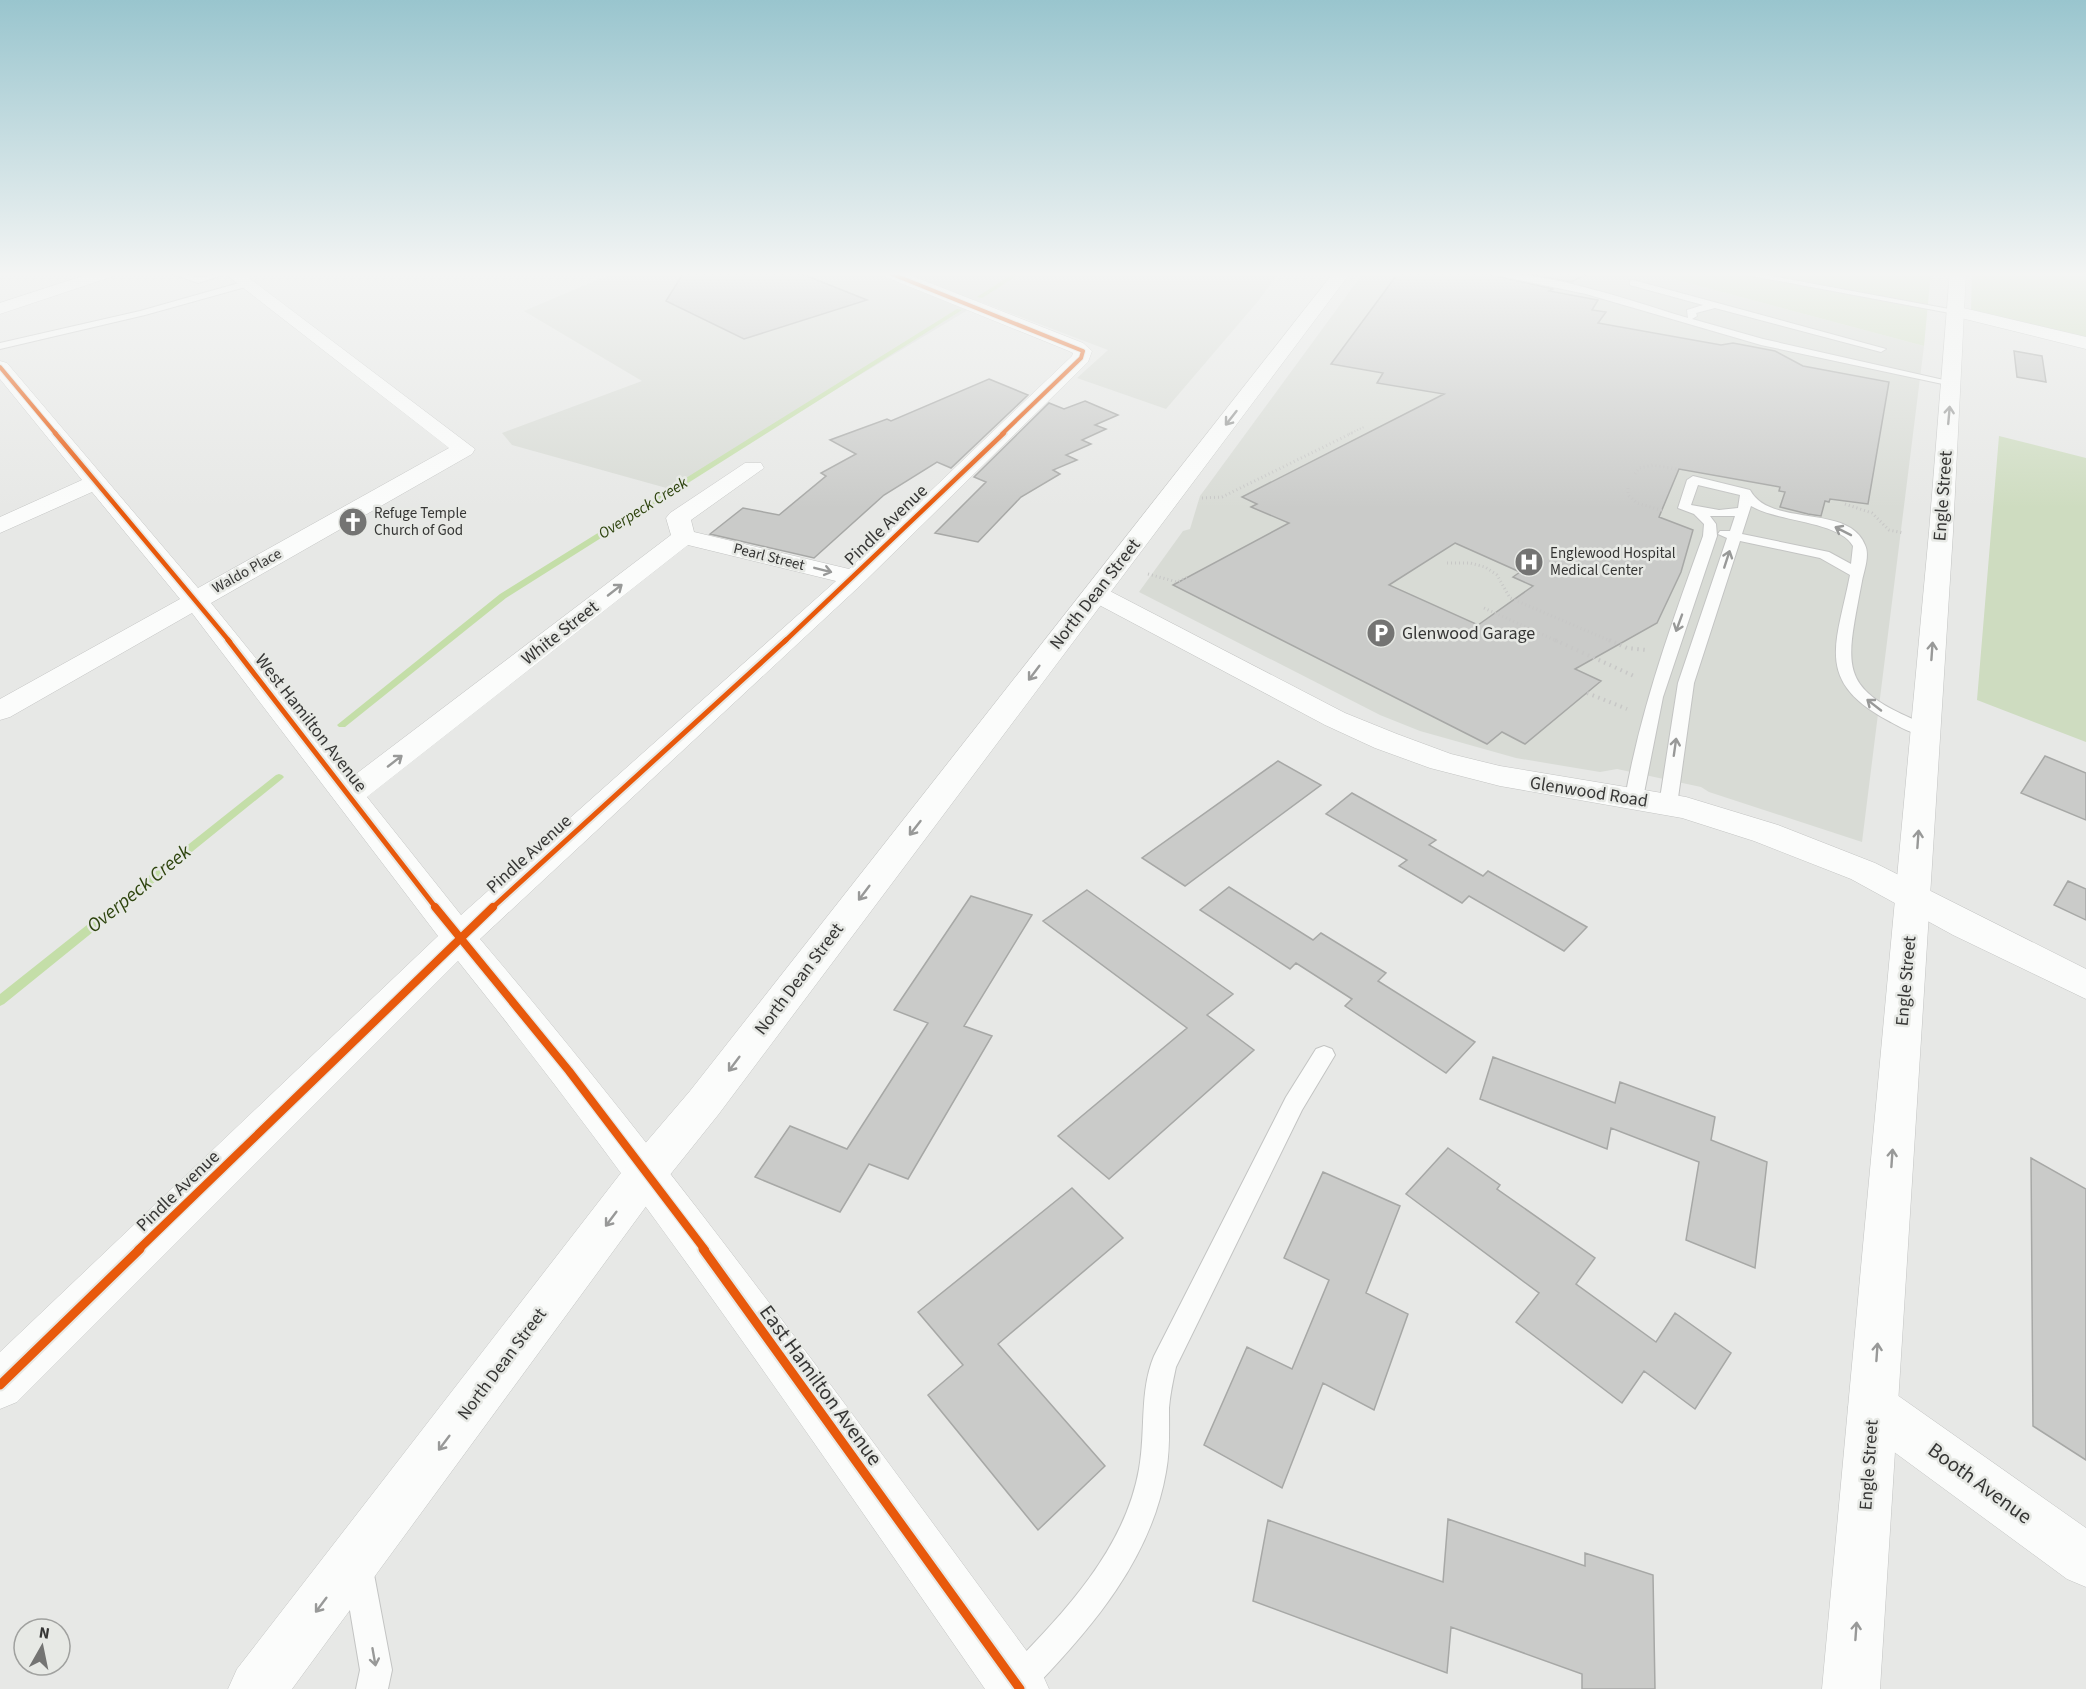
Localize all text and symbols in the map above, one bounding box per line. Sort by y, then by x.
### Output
one-way arrow [1944,405,1955,425]
one-way arrow [1224,410,1237,426]
street label: Engle Street [1927,450,1959,542]
water label: Overpeck Creek [594,472,692,544]
street label: Pindle Avenue [839,479,933,571]
place label: Refuge Temple Church of God [374,503,467,541]
church icon: Refuge Temple Church of God [337,506,369,538]
one-way arrow [1834,525,1852,537]
street label: North Dean Street [1044,533,1146,655]
street label: Pearl Street [731,538,807,576]
street label: Waldo Place [209,543,285,599]
place label: Englewood Hospital Medical Center [1550,543,1676,581]
hospital icon: Englewood Hospital Medical Center [1513,546,1545,578]
one-way arrow [1722,550,1733,569]
one-way arrow [813,565,832,577]
one-way arrow [607,584,623,596]
street label: White Street [516,595,604,671]
one-way arrow [1672,614,1683,632]
parking icon: Glenwood Garage [1365,617,1397,649]
place label: Glenwood Garage [1402,621,1535,646]
one-way arrow [1927,642,1938,662]
street label: West Hamilton Avenue [249,649,373,797]
one-way arrow [1027,665,1040,681]
one-way arrow [1866,699,1882,712]
one-way arrow [1669,737,1680,757]
one-way arrow [386,754,402,767]
street label: Glenwood Road [1528,770,1650,814]
street label: Pindle Avenue [481,809,577,899]
one-way arrow [908,819,921,835]
one-way arrow [1913,830,1924,849]
water label: Overpeck Creek [81,838,197,940]
one-way arrow [858,885,871,901]
street label: North Dean Street [749,918,849,1040]
street label: Engle Street [1890,935,1922,1027]
one-way arrow [727,1056,740,1072]
street label: Pindle Avenue [131,1145,225,1237]
one-way arrow [1886,1149,1897,1168]
one-way arrow [605,1211,617,1227]
street label: East Hamilton Avenue [752,1298,890,1472]
street label: North Dean Street [452,1303,552,1425]
one-way arrow [1872,1343,1883,1363]
street label: Engle Street [1853,1419,1885,1511]
one-way arrow [437,1434,450,1450]
street label: Booth Avenue [1922,1435,2038,1531]
one-way arrow [315,1597,328,1613]
north arrow [12,1617,72,1677]
text: N [37,1621,51,1645]
one-way arrow [1851,1621,1862,1641]
one-way arrow [369,1647,380,1667]

